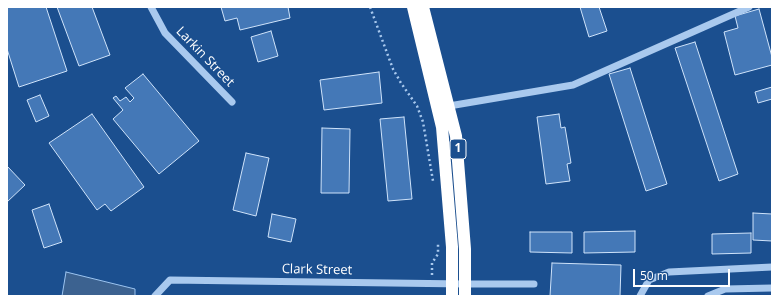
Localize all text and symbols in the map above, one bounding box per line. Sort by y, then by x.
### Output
street label: Larkin Street [173,24,237,90]
road number: 1 [450,139,466,159]
scale bar [635,261,732,287]
street label: Clark Street [282,262,352,278]
text: 50 m [640,267,668,284]

